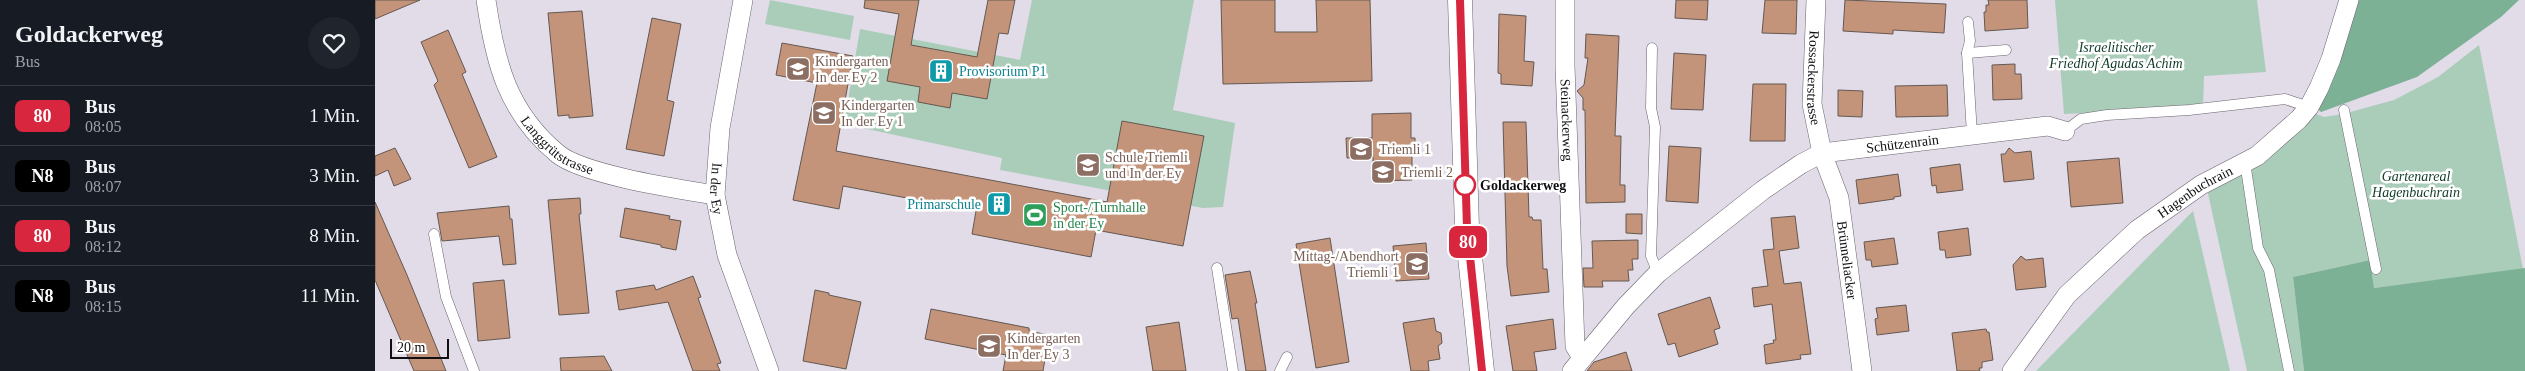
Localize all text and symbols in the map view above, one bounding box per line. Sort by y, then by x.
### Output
button: heart [308,17,360,69]
text: Goldackerweg [15,21,163,47]
street label: Rossackerstrasse [1804,30,1824,126]
park label: Israelitischer Friedhof Agudas Achim [2048,40,2183,71]
text: Bus [15,53,40,70]
place label: Kindergarten In der Ey 2 [815,54,889,85]
school or university icon: Kindergarten In der Ey 2 [785,56,811,82]
building icon: Provisorium P1 [928,58,954,84]
place label: Provisorium P1 [959,64,1047,79]
street label: Steinackerweg [1558,78,1576,161]
text: Bus [85,96,116,117]
place label: Kindergarten In der Ey 1 [841,98,915,129]
school or university icon: Kindergarten In der Ey 1 [811,100,837,126]
text: 1 Min. [309,105,360,126]
text: 80 [34,106,52,126]
street label: Langgrütstrasse [518,113,595,177]
text: 08:05 [85,118,121,135]
street label: Schützenrain [1865,132,1940,155]
school or university icon: Triemli 1 [1348,136,1374,162]
place label: Triemli 1 [1379,142,1431,157]
place label: Schule Triemli und In der Ey [1105,150,1188,181]
school or university icon: Schule Triemli und In der Ey [1075,152,1101,178]
text: Bus [85,156,116,177]
school or university icon: Triemli 2 [1370,159,1396,185]
street label: In der Ey [707,162,726,216]
street label: Hagenbuchrain [2155,163,2235,221]
text: 3 Min. [309,165,360,186]
place label: Triemli 2 [1401,165,1453,180]
text: N8 [32,166,54,186]
park label: Gartenareal Hagenbuchrain [2371,169,2460,200]
marker: Goldackerweg [1454,174,1476,196]
text: 08:07 [85,178,121,195]
place label: Goldackerweg [1480,178,1566,193]
building icon: Primarschule [986,191,1012,217]
place label: Primarschule [907,197,981,212]
place label: Sport-/Turnhalle in der Ey [1053,200,1146,231]
sports icon: Sport-/Turnhalle in der Ey [1022,202,1048,228]
text: Bus [85,216,116,237]
street label: Brünneliacker [1835,220,1860,301]
text: 8 Min. [309,225,360,246]
text: 80 [34,226,52,246]
line badge: 80 [1445,226,1491,258]
text: 80 [1459,232,1477,252]
text: 08:12 [85,238,121,255]
place label: Mittag-/Abendhort Triemli 1 [1293,249,1399,280]
school or university icon: Mittag-/Abendhort Triemli 1 [1404,251,1430,277]
text: Bus [85,276,116,297]
text: 11 Min. [301,285,360,306]
text: N8 [32,286,54,306]
text: 08:15 [85,298,121,315]
place label: Kindergarten In der Ey 3 [1007,331,1081,362]
school or university icon: Kindergarten In der Ey 3 [976,333,1002,359]
scale bar [390,336,449,359]
text: 20 m [397,340,425,355]

